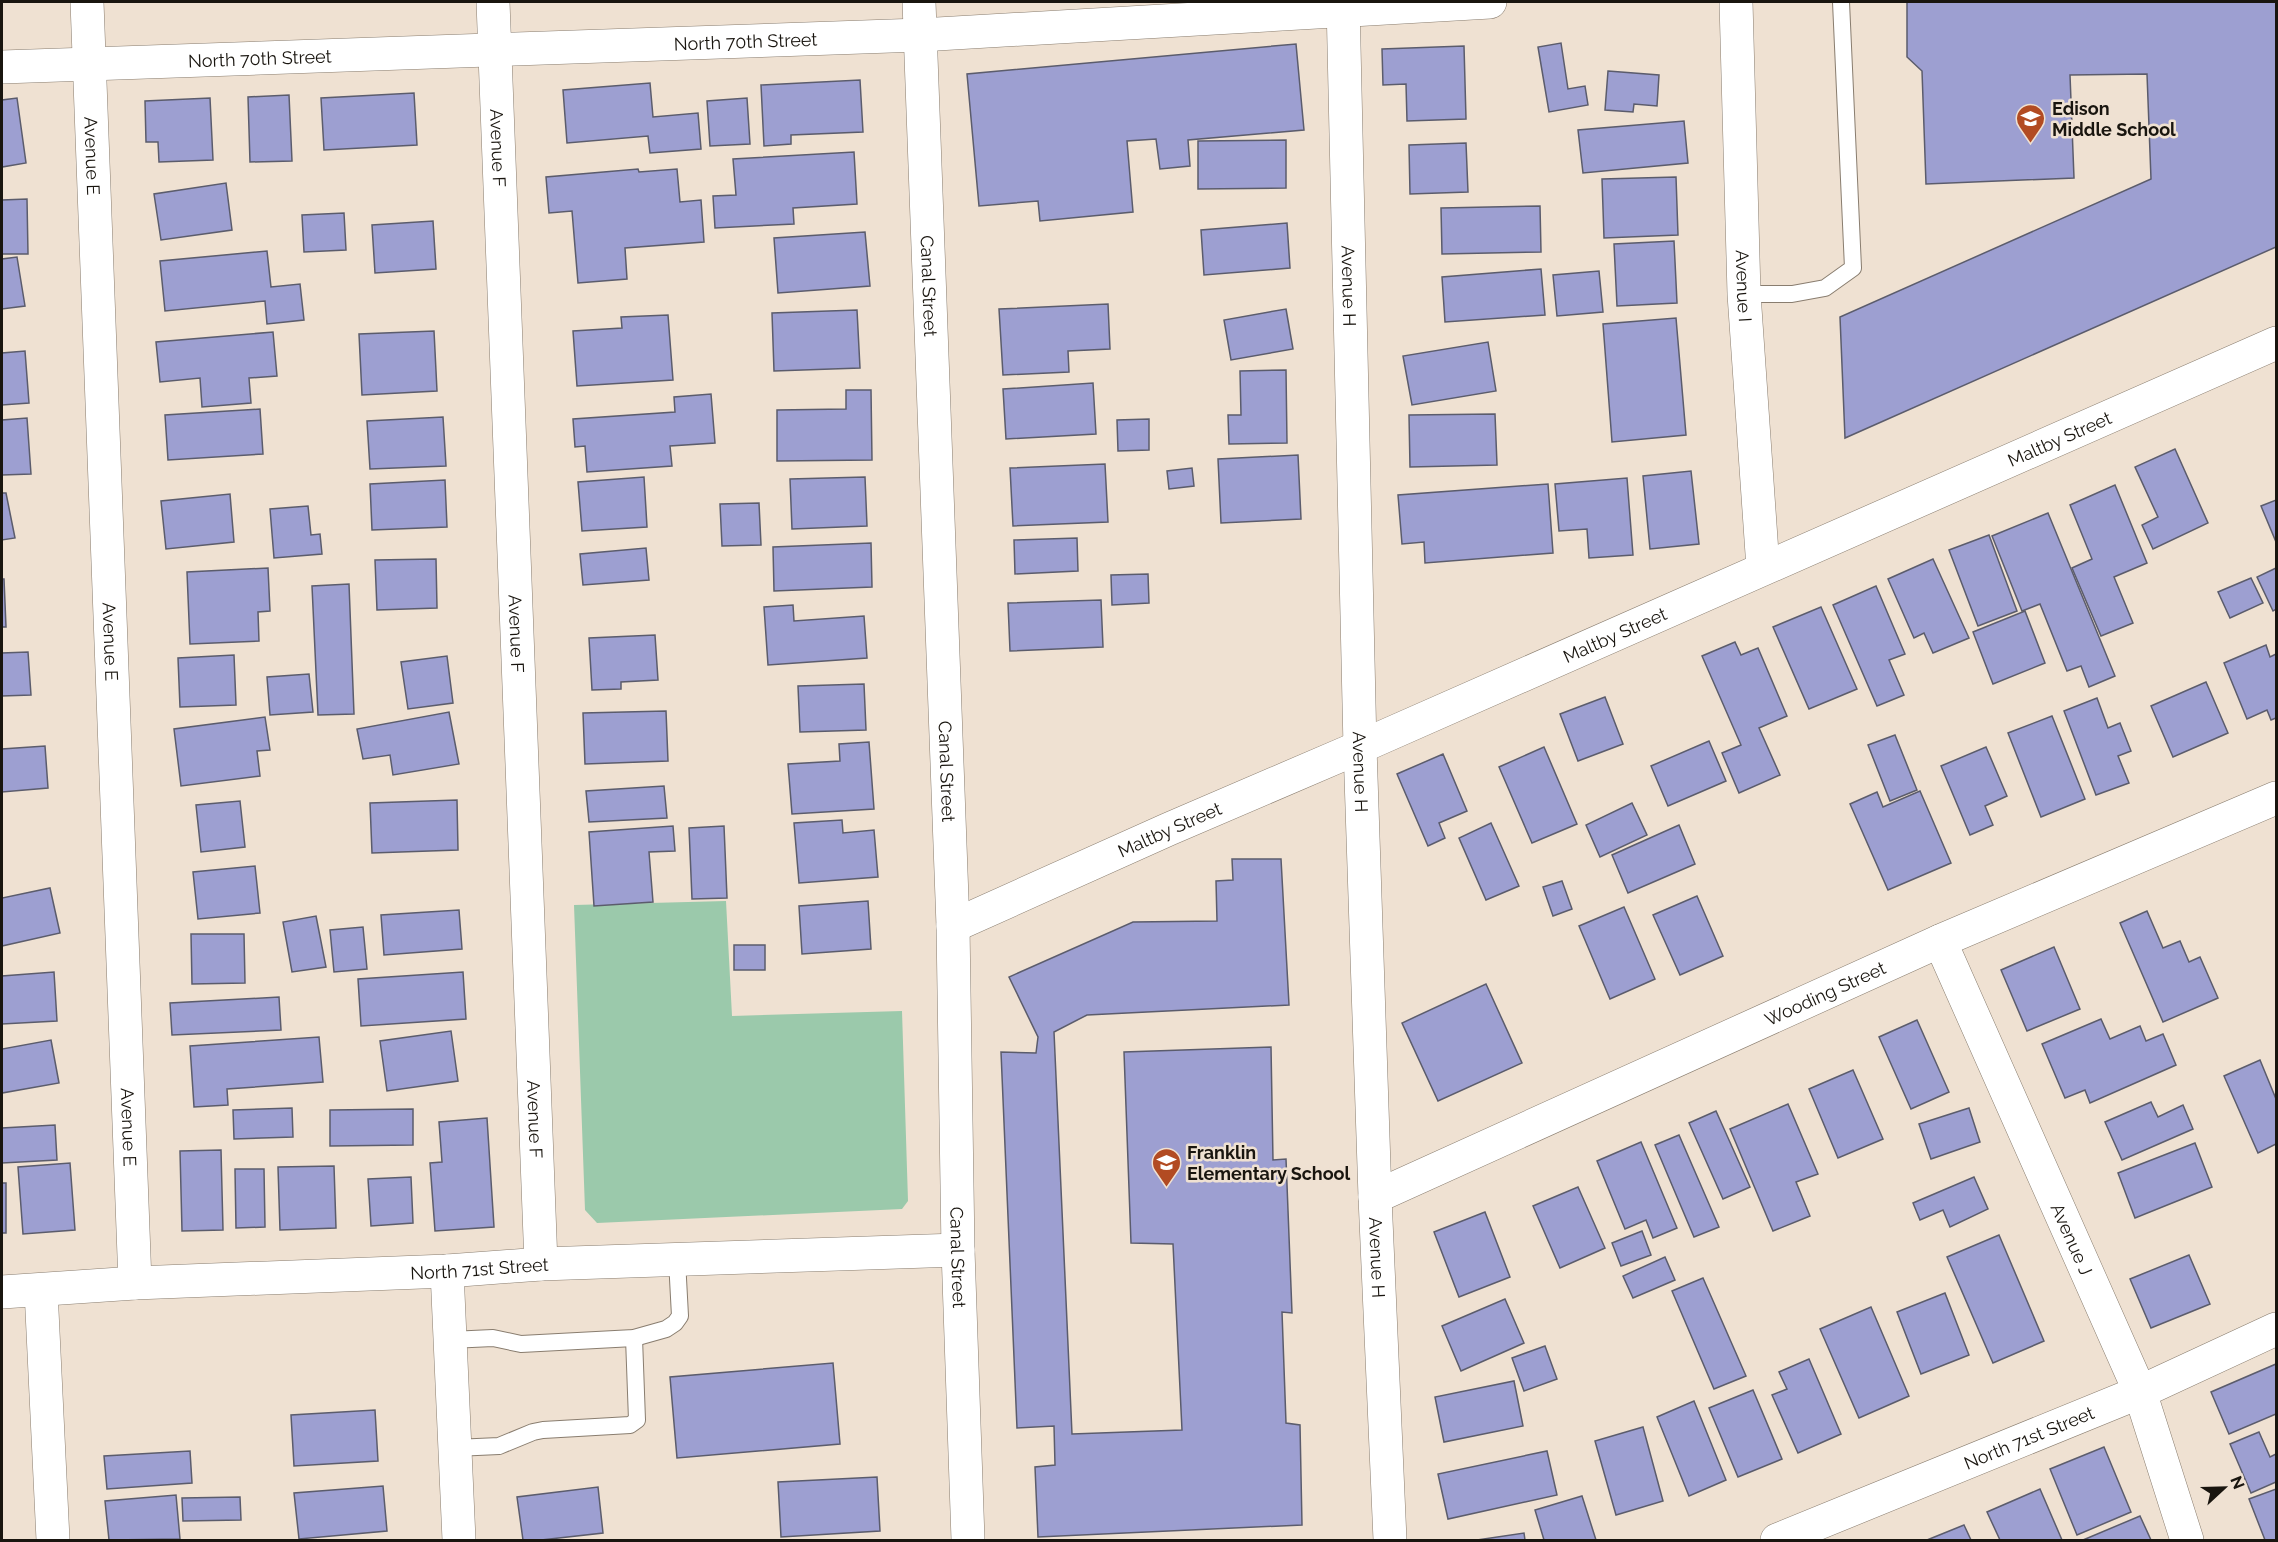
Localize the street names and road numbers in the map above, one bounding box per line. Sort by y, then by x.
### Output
street label: North 70th Street [673,28,818,54]
street label: North 70th Street [188,45,332,71]
street label: Avenue F [487,108,511,187]
street label: Avenue E [81,116,105,196]
street label: Canal Street [917,235,942,337]
street label: Avenue H [1338,245,1361,327]
street label: Avenue I [1732,249,1756,323]
street label: Maltby Street [2004,407,2114,471]
street label: Avenue F [505,594,529,673]
street label: Avenue E [99,602,123,681]
street label: Maltby Street [1560,603,1670,667]
street label: Canal Street [935,720,960,823]
street label: Avenue H [1349,731,1373,813]
street label: Maltby Street [1114,797,1224,861]
street label: Wooding Street [1761,957,1889,1030]
street label: Avenue F [524,1080,547,1159]
street label: Avenue E [117,1087,141,1167]
street label: Avenue J [2047,1200,2097,1278]
street label: Canal Street [947,1206,970,1308]
street label: Avenue H [1365,1217,1390,1298]
street label: North 71st Street [410,1253,549,1283]
street label: North 71st Street [1961,1401,2097,1473]

